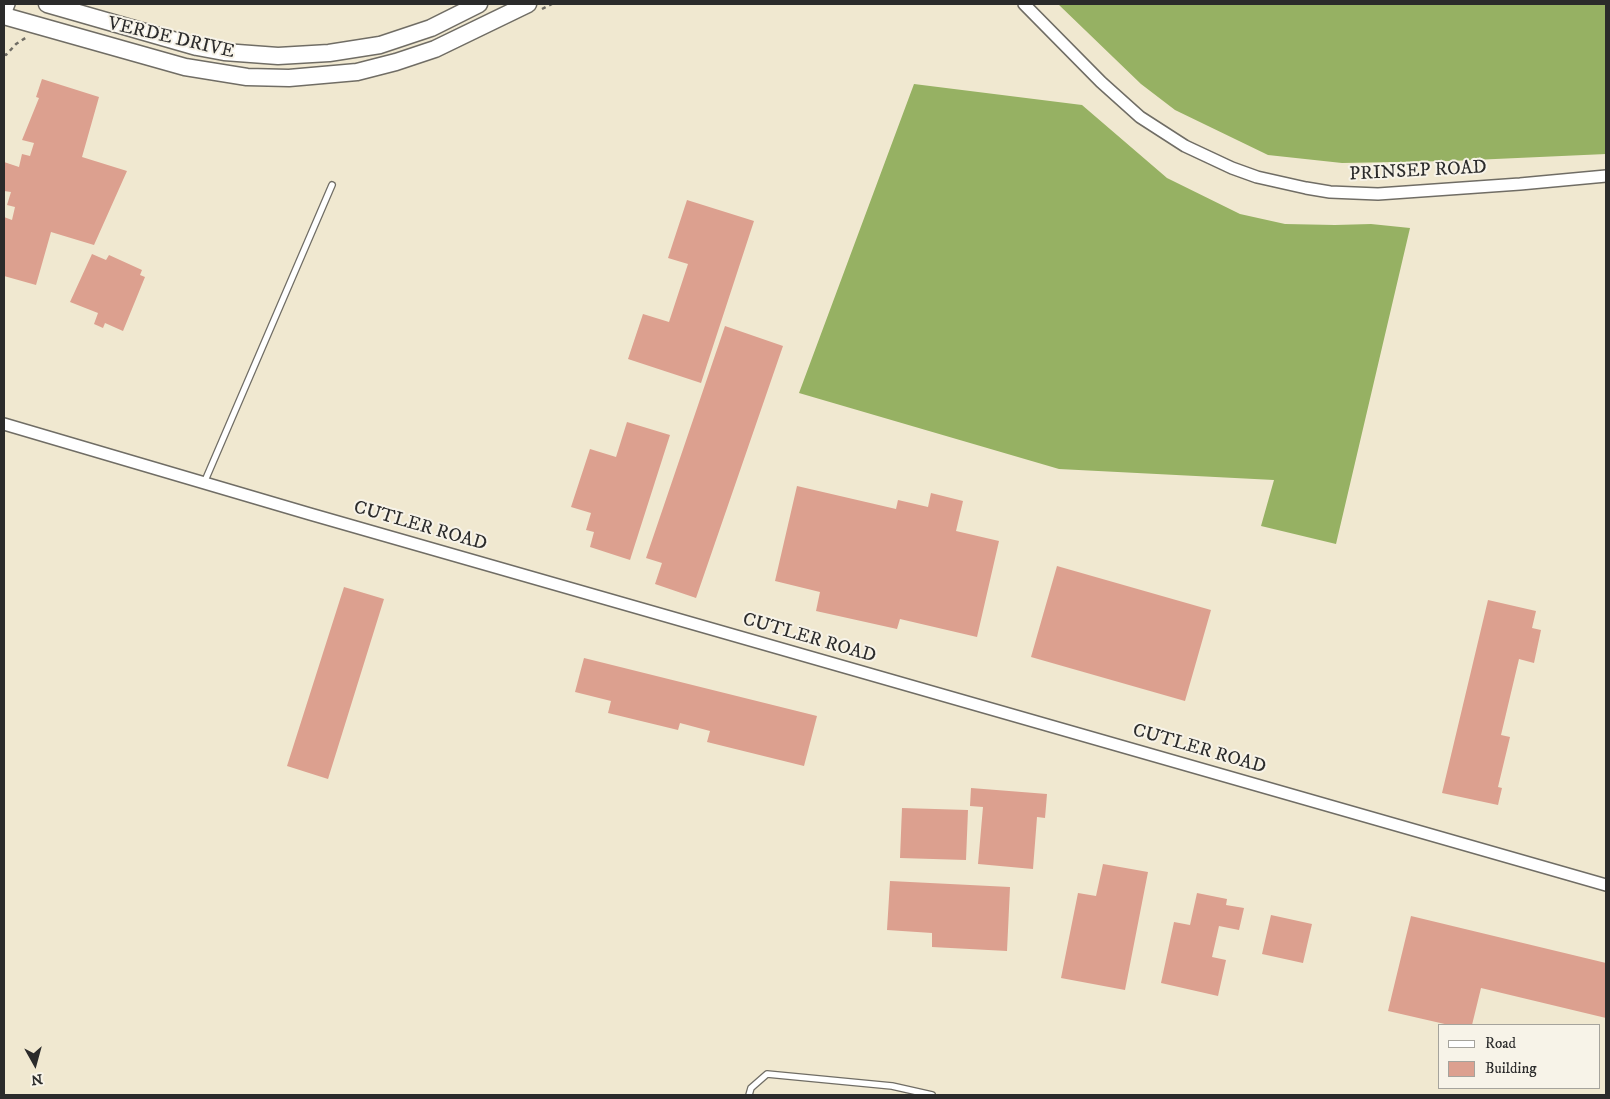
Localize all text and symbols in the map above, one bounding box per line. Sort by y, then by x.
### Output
street label: VERDE DRIVE [105,13,237,65]
street label: PRINSEP ROAD [1349,157,1487,187]
street label: CUTLER ROAD [351,497,489,557]
street label: CUTLER ROAD [740,609,878,669]
street label: CUTLER ROAD [1130,720,1268,780]
legend [1438,1024,1600,1089]
text: Road [1485,1034,1516,1053]
north arrow [10,1039,60,1089]
text: Building [1485,1059,1537,1078]
text: N [30,1069,44,1089]

